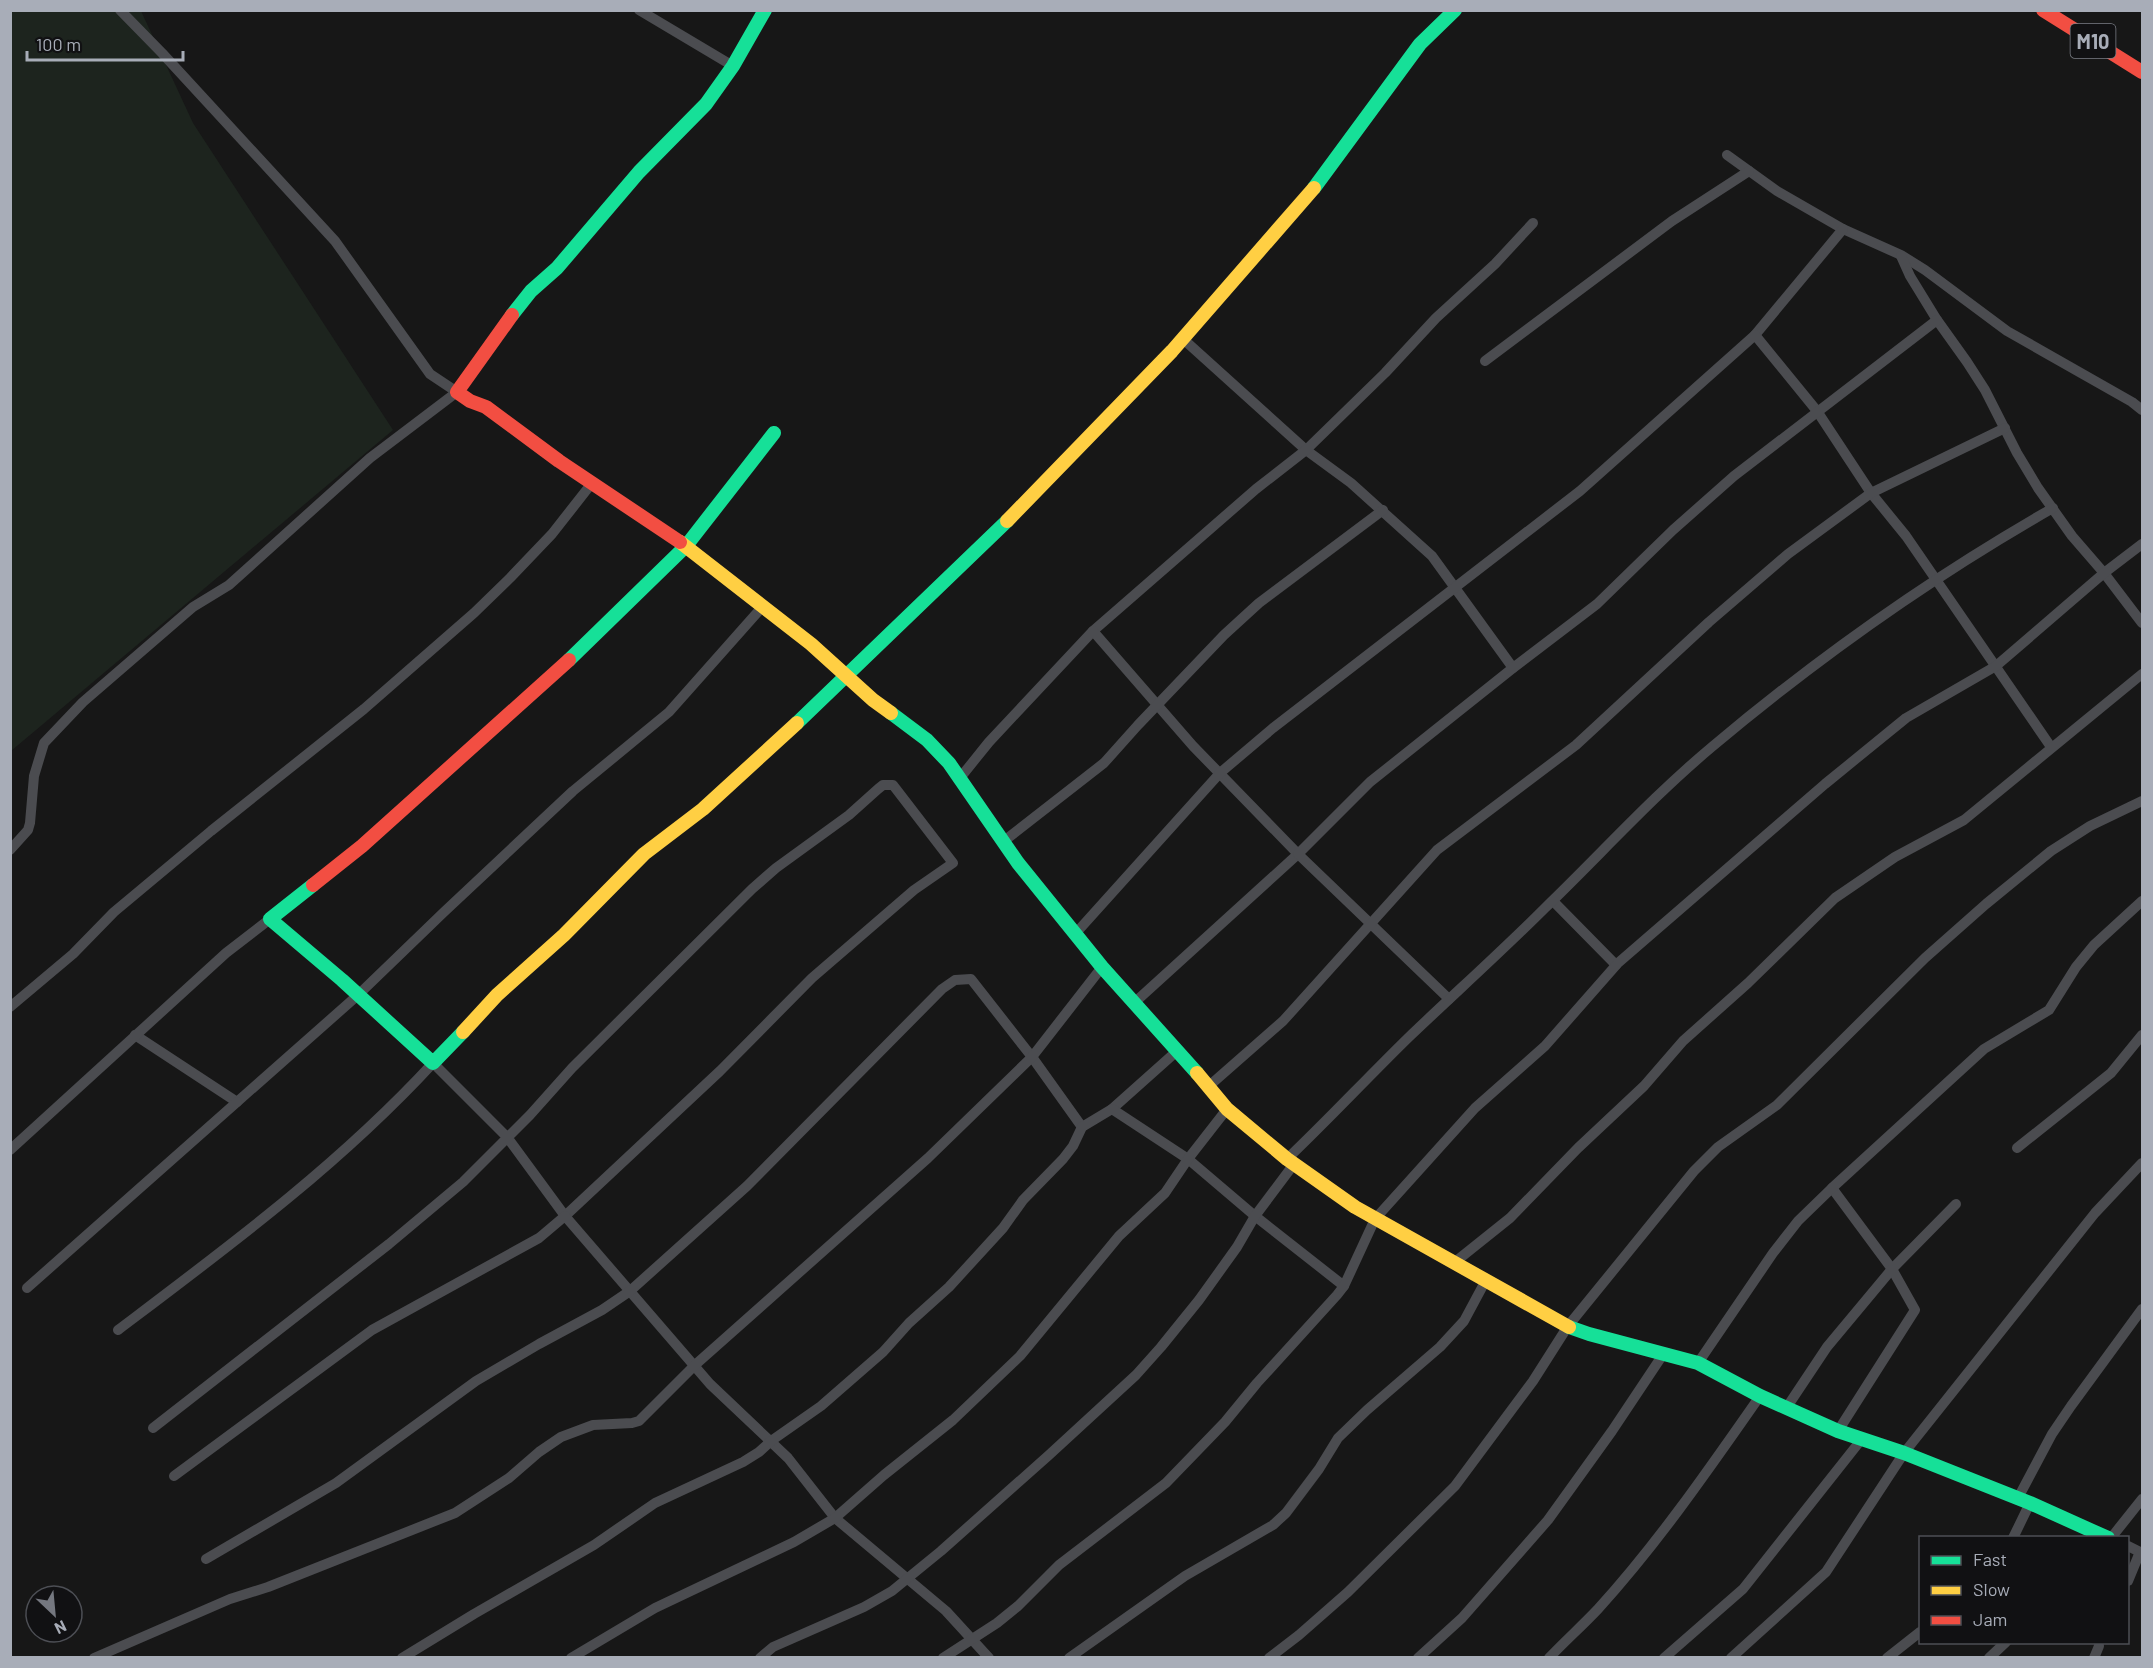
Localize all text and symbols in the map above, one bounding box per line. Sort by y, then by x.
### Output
scale bar [27,24,183,62]
road number: M10 [2070,24,2116,58]
text: 100 m [36,33,81,55]
legend [1919,1536,2129,1644]
text: Fast [1973,1548,2007,1570]
text: Slow [1973,1578,2010,1600]
north arrow [24,1584,84,1644]
text: Jam [1973,1608,2007,1630]
text: N [52,1617,70,1639]

